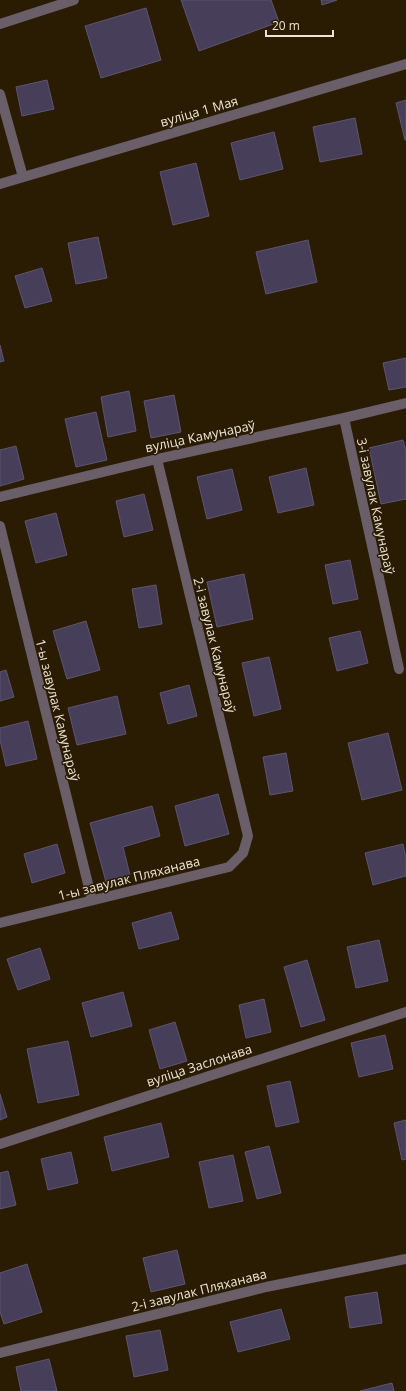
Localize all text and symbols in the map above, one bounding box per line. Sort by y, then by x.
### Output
scale bar [266,12,333,38]
text: 20 m [272,17,300,34]
street label: вуліца 1 Мая [158,91,240,131]
street label: вуліца Камунараў [143,415,257,456]
street label: 3-і завулак Камунараў [353,436,399,576]
street label: 2-і завулак Камунараў [189,575,241,715]
street label: 1-ы завулак Камунараў [32,637,84,783]
street label: 1-ы завулак Пляханава [56,852,202,904]
street label: вуліца Заслонава [144,1039,254,1091]
street label: 2-і завулак Пляханава [129,1264,269,1316]

